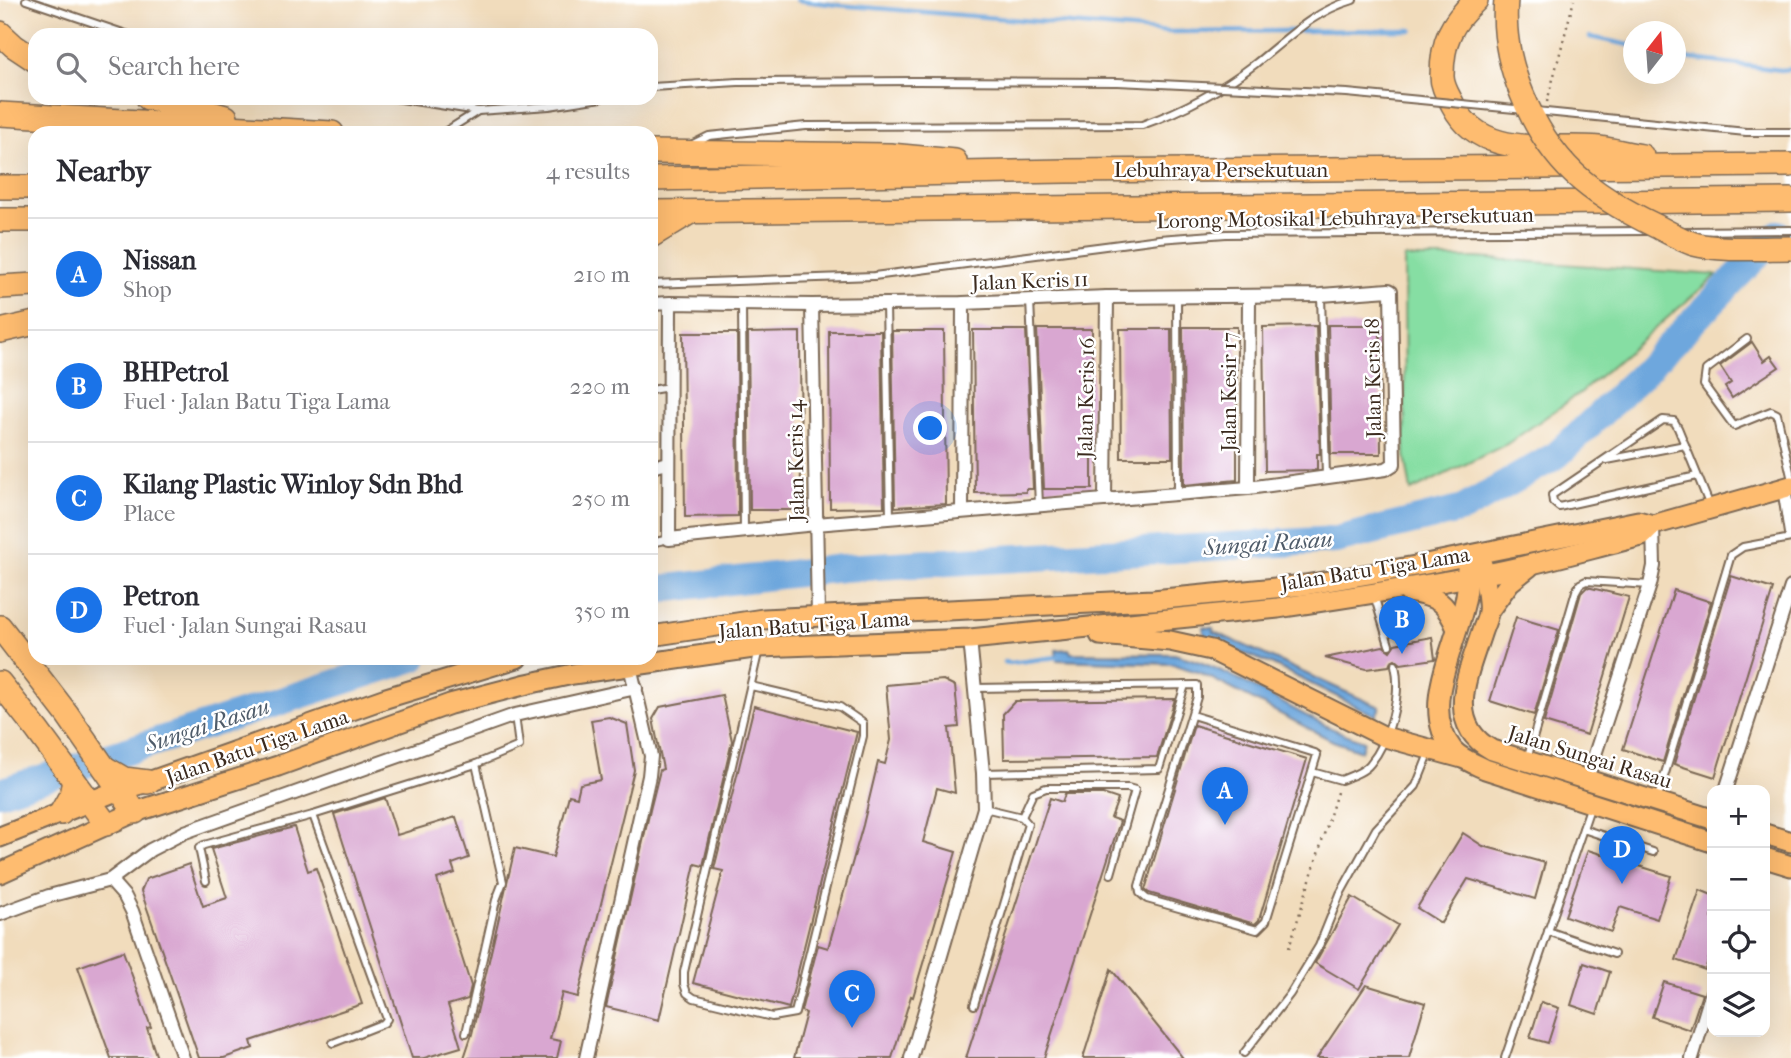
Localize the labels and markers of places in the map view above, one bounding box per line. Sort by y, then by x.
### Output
pin: B [1379,596,1425,654]
pin: A [1202,767,1248,825]
pin: D [1599,826,1645,884]
pin: C [829,970,875,1028]

